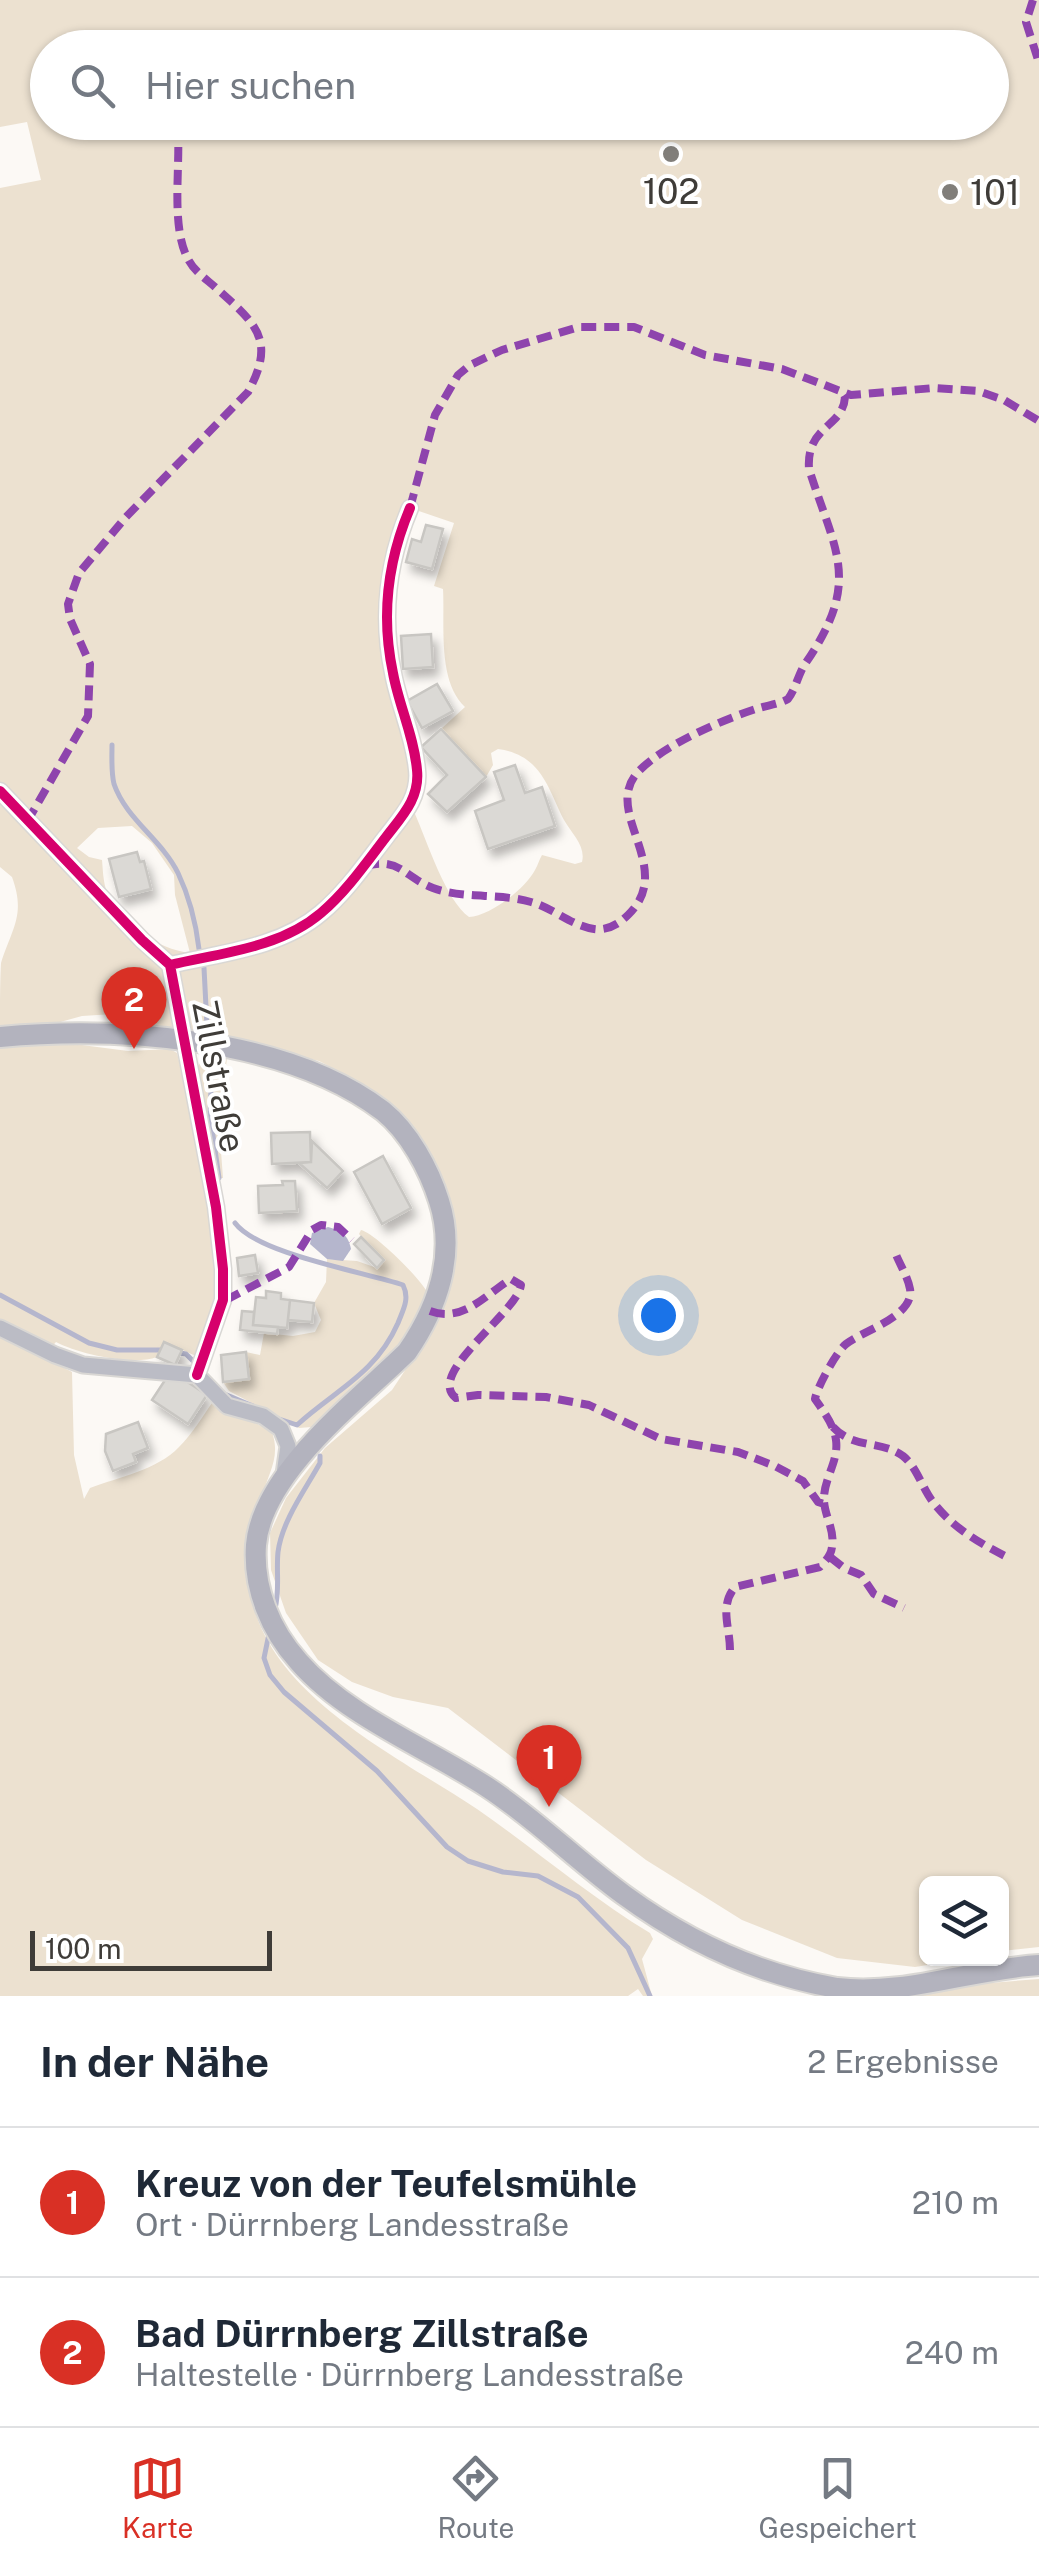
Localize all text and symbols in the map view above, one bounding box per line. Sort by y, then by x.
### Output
search box [30,30,1009,140]
icon: search [65,58,120,113]
text: Hier suchen [145,63,356,108]
marker: 102 [660,143,682,165]
place label: 102 [643,171,699,212]
place label: 101 [970,172,1020,213]
marker: 101 [939,181,961,203]
pin: 2 [102,966,166,1049]
street label: Zillstraße [184,996,254,1156]
your location [633,1290,684,1341]
pin: 1 [516,1724,582,1807]
map controls [919,1876,1009,1966]
button: layers [919,1876,1009,1966]
scale bar [30,1926,272,1971]
text: 100 m [45,1932,122,1965]
text: In der Nähe [40,2037,269,2086]
text: 2 Ergebnisse [807,2043,999,2080]
text: Kreuz von der Teufelsmühle [135,2161,637,2206]
text: 1 [66,2184,79,2221]
text: 210 m [912,2184,999,2221]
text: Ort · Dürrnberg Landesstraße [135,2206,569,2243]
text: Bad Dürrnberg Zillstraße [135,2311,589,2356]
text: 2 [62,2334,83,2371]
text: 240 m [905,2334,999,2371]
text: Haltestelle · Dürrnberg Landesstraße [135,2356,684,2393]
tab: Karte [122,2451,193,2544]
tab: Route [437,2451,514,2544]
tab: Gespeichert [759,2451,917,2544]

